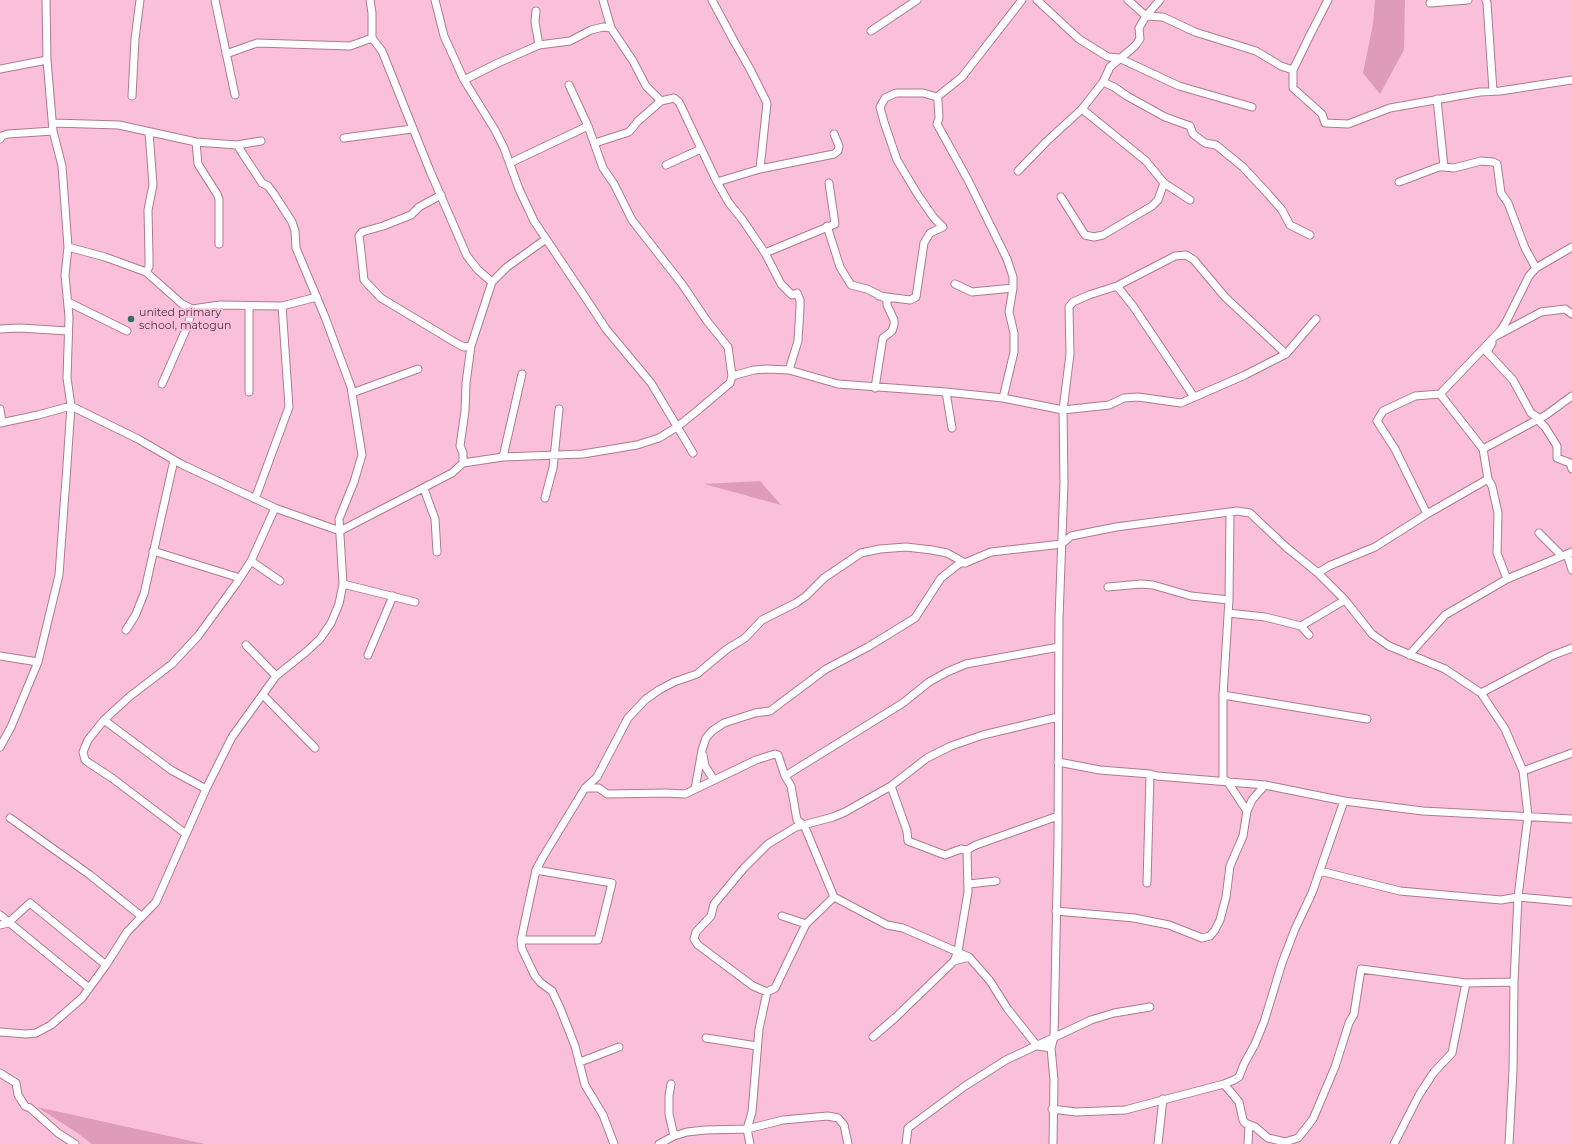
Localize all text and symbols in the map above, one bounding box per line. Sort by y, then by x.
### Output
place label: united primary school, matogun [139,306,232,332]
marker: united primary school, matogun [126,314,136,324]

